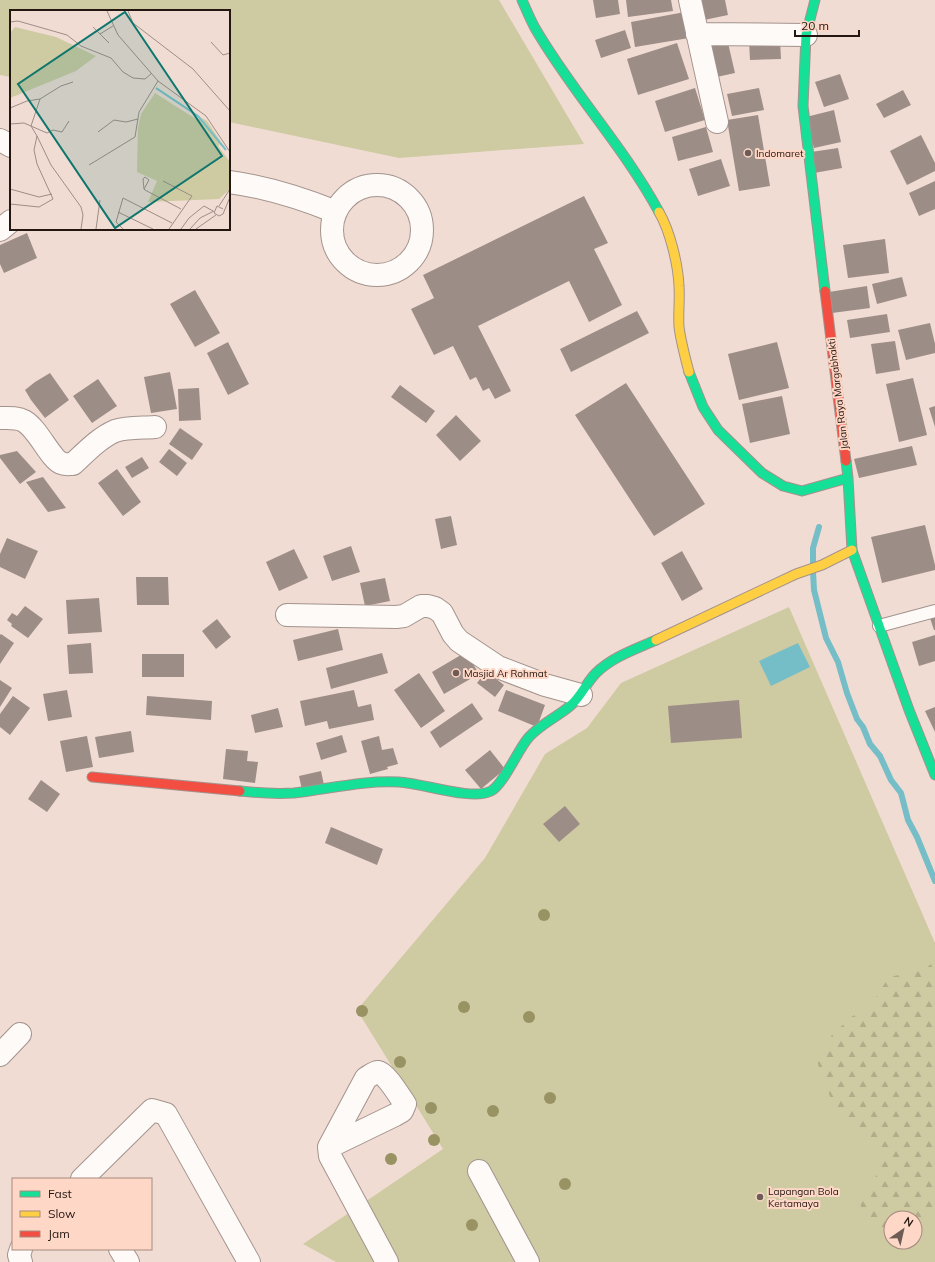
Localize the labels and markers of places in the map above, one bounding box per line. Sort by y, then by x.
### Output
place label: Indomaret [756,147,804,160]
marker: Indomaret [743,148,753,158]
place label: Masjid Ar Rohmat [464,667,548,680]
marker: Masjid Ar Rohmat [451,668,461,678]
place label: Lapangan Bola Kertamaya [768,1185,839,1210]
marker: Lapangan Bola Kertamaya [755,1192,765,1202]

